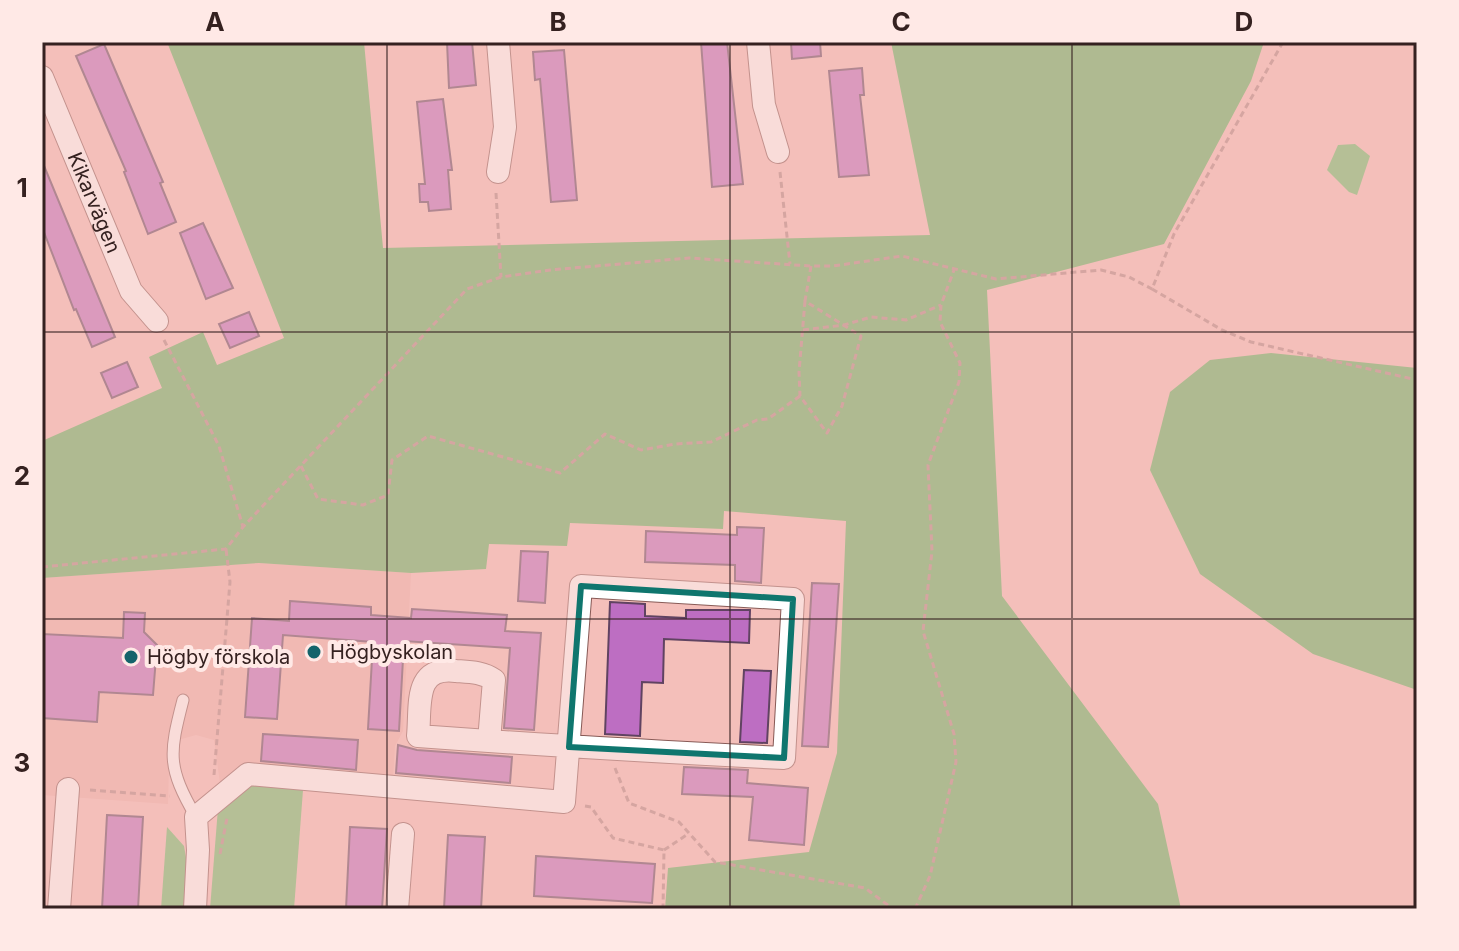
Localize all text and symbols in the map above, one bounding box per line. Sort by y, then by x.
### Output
text: A [205,6,225,37]
text: B [549,6,567,37]
text: C [891,6,911,37]
text: D [1235,6,1253,37]
street label: Kikarvägen [63,149,126,256]
text: 1 [16,172,28,203]
text: 2 [14,460,30,491]
place label: Högbyskolan [330,640,453,664]
marker: Högbyskolan [305,643,323,661]
place label: Högby förskola [147,645,290,669]
marker: Högby förskola [122,648,140,666]
text: 3 [14,747,30,778]

